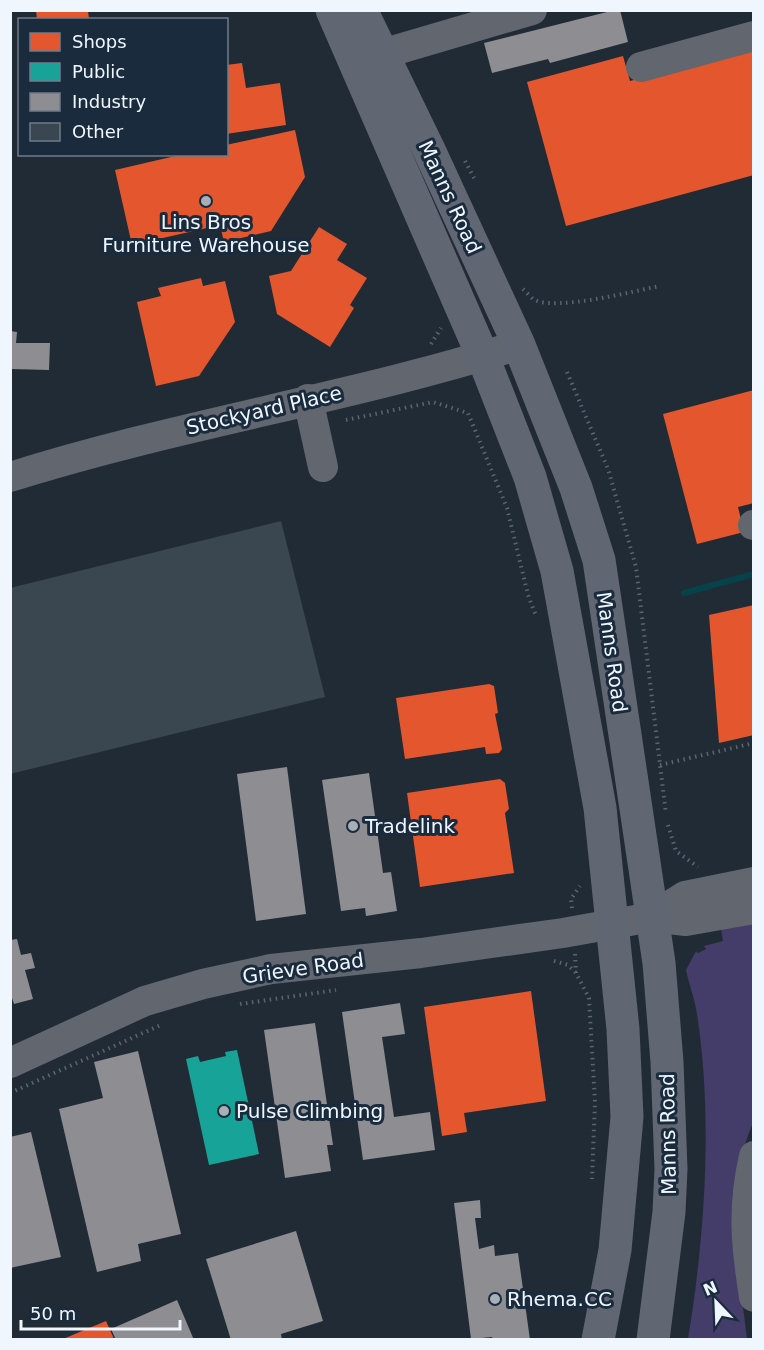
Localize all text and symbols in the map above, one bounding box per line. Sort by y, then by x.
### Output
legend [18,18,228,156]
text: Shops [72,31,127,52]
text: Public [72,61,125,82]
text: Industry [72,91,146,112]
text: Other [72,121,124,142]
street label: Manns Road [413,137,487,257]
marker: Lins Bros Furniture Warehouse [199,194,213,208]
place label: Lins Bros Furniture Warehouse [102,210,310,257]
street label: Stockyard Place [184,380,344,440]
street label: Manns Road [592,590,632,714]
place label: Tradelink [364,814,456,838]
marker: Tradelink [346,819,360,833]
street label: Grieve Road [241,948,365,988]
street label: Manns Road [655,1073,681,1195]
place label: Pulse Climbing [236,1099,383,1123]
marker: Pulse Climbing [217,1104,231,1118]
north arrow [686,1272,746,1332]
text: N [700,1277,720,1300]
place label: Rhema.CC [507,1287,612,1311]
marker: Rhema.CC [488,1292,502,1306]
scale bar [21,1293,180,1331]
text: 50 m [30,1303,76,1324]

